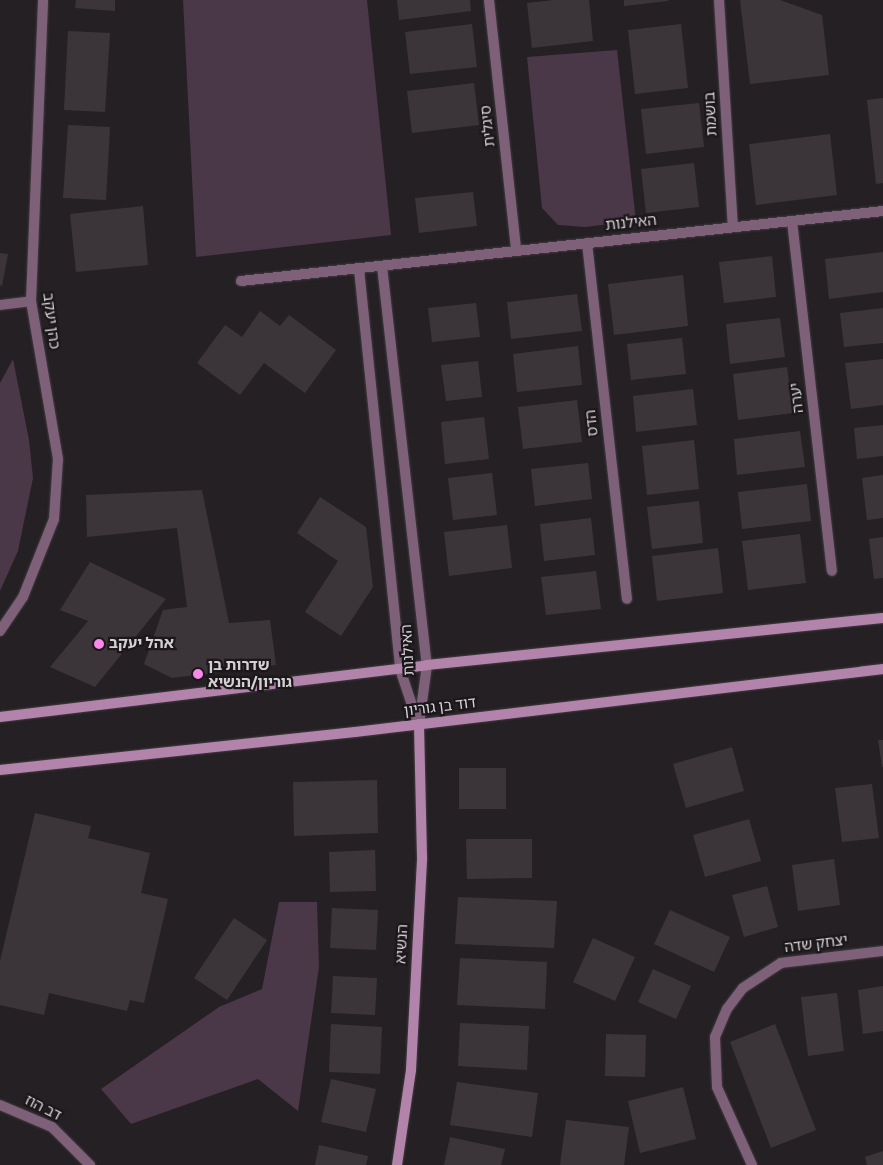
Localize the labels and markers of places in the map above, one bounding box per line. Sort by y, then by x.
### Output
place label: אהל יעקב [109,635,174,653]
marker: אהל יעקב [93,638,105,650]
place label: שדרות בן גוריון/הנשיא [208,656,292,691]
marker: שדרות בן גוריון/הנשיא [192,668,204,680]

